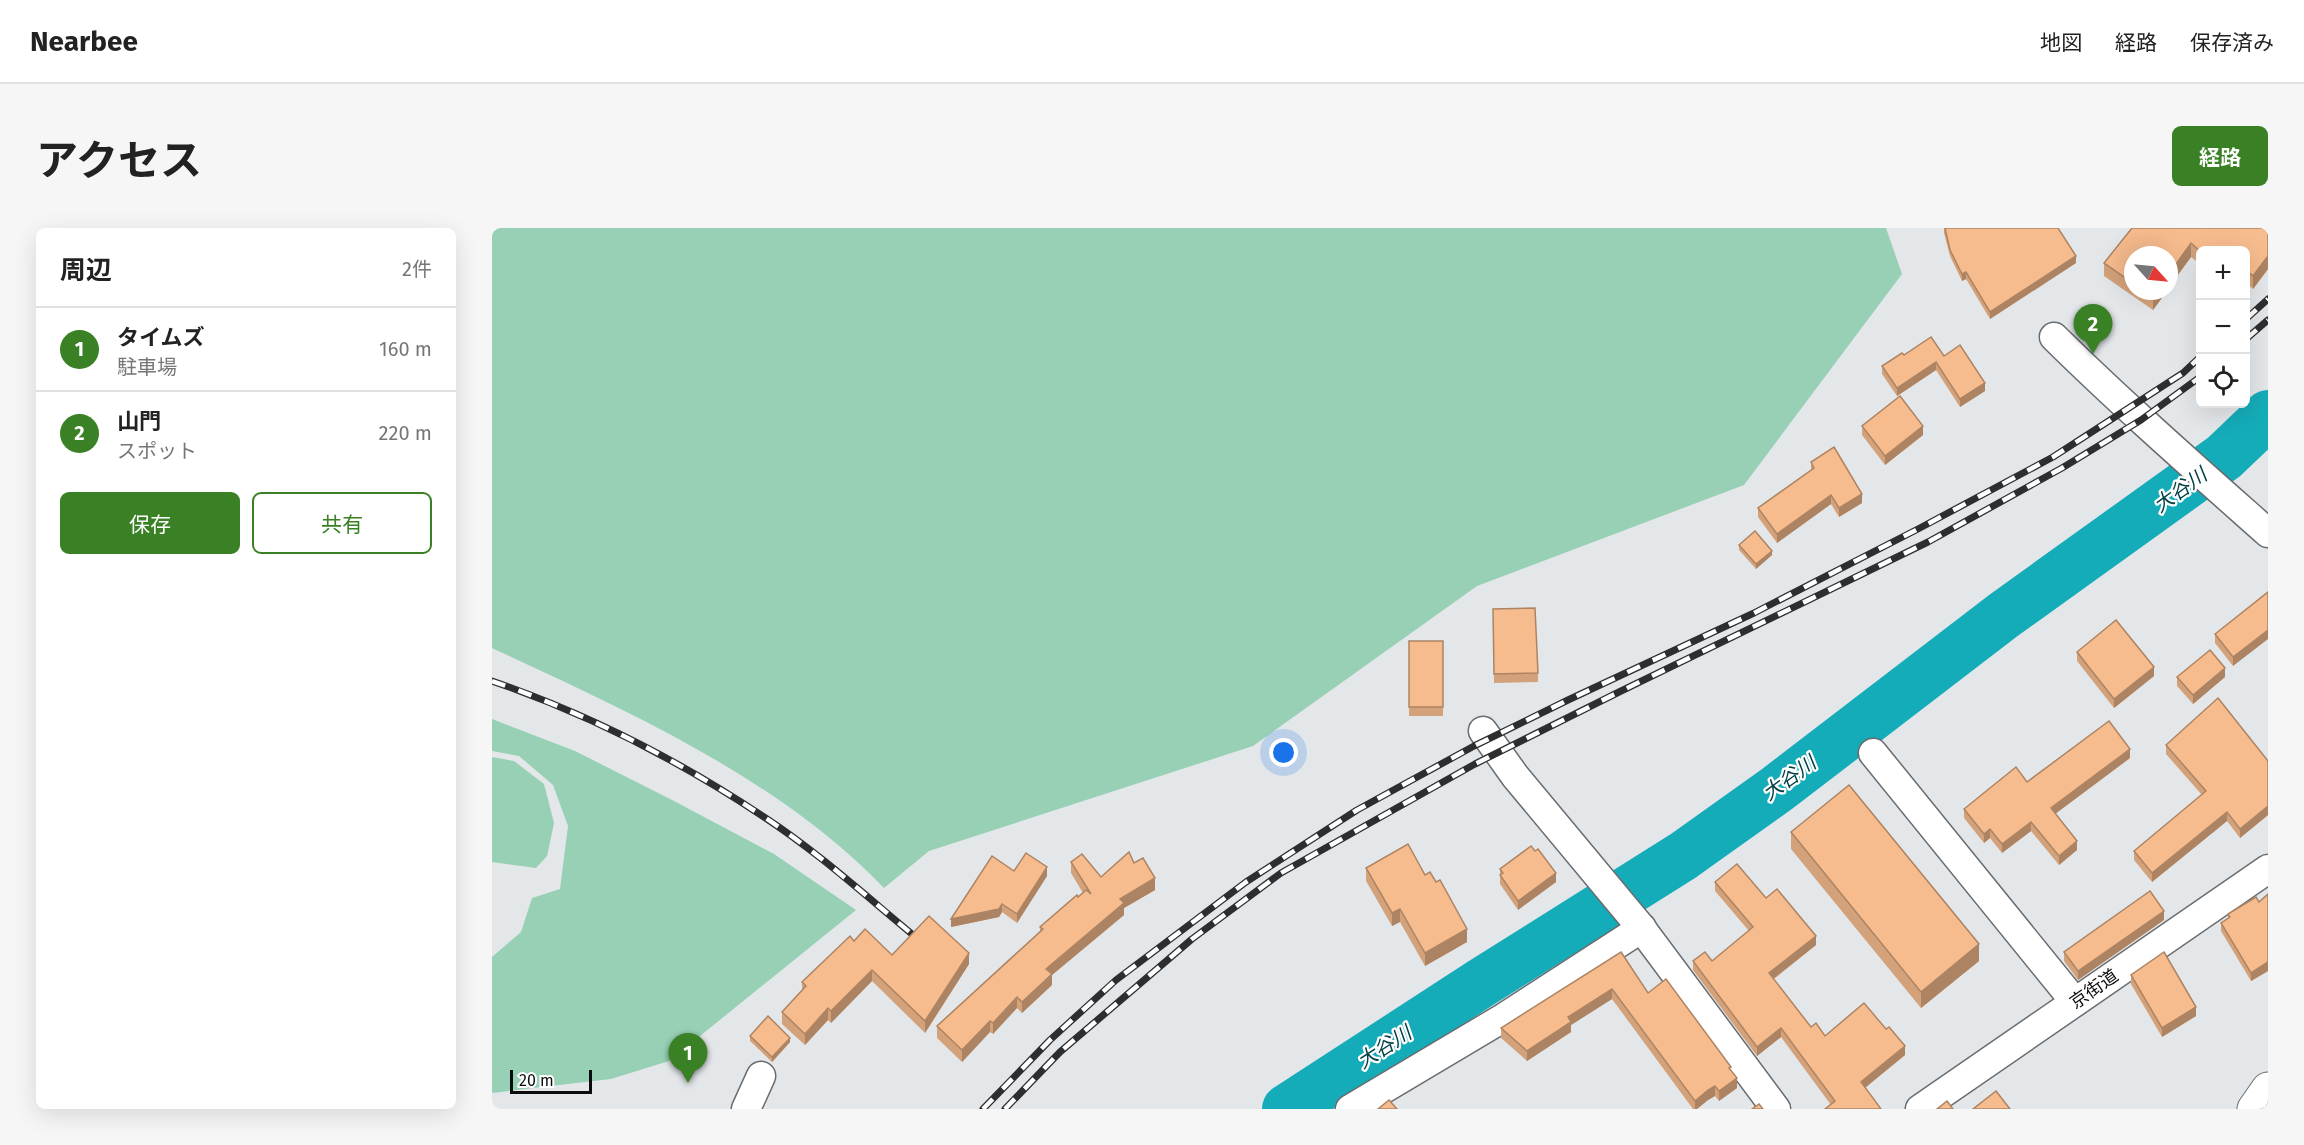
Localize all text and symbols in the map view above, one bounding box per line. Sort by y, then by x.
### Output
text: Nearbee [30,25,138,58]
text: 地図 [2040,30,2082,56]
text: 経路 [2115,30,2157,56]
text: 保存済み [2190,30,2274,56]
button: 経路 [2172,126,2268,186]
text: アクセス [36,136,202,186]
north arrow [2124,246,2178,300]
map controls [2196,246,2250,408]
button: + [2196,246,2250,300]
text: 周辺 [60,255,112,286]
text: 2件 [402,257,432,281]
button: − [2196,300,2250,354]
pin: 2 [2074,304,2112,354]
text: タイムズ [117,324,205,351]
text: 1 [75,337,84,361]
text: 160 m [379,337,432,361]
button: locate [2196,354,2250,408]
text: 駐車場 [117,355,177,379]
text: 山門 [117,408,161,435]
text: 2 [74,421,85,445]
text: 220 m [379,421,432,445]
text: スポット [117,439,197,463]
water label: 大谷川 [2149,461,2213,517]
button: 保存 [60,492,240,554]
button: 共有 [252,492,432,554]
your location [1269,738,1298,767]
water label: 大谷川 [1758,749,1822,805]
street label: 京街道 [2066,965,2122,1013]
water label: 大谷川 [1352,1020,1417,1073]
pin: 1 [668,1034,708,1083]
scale bar [510,1067,592,1094]
text: 20 m [519,1071,554,1090]

